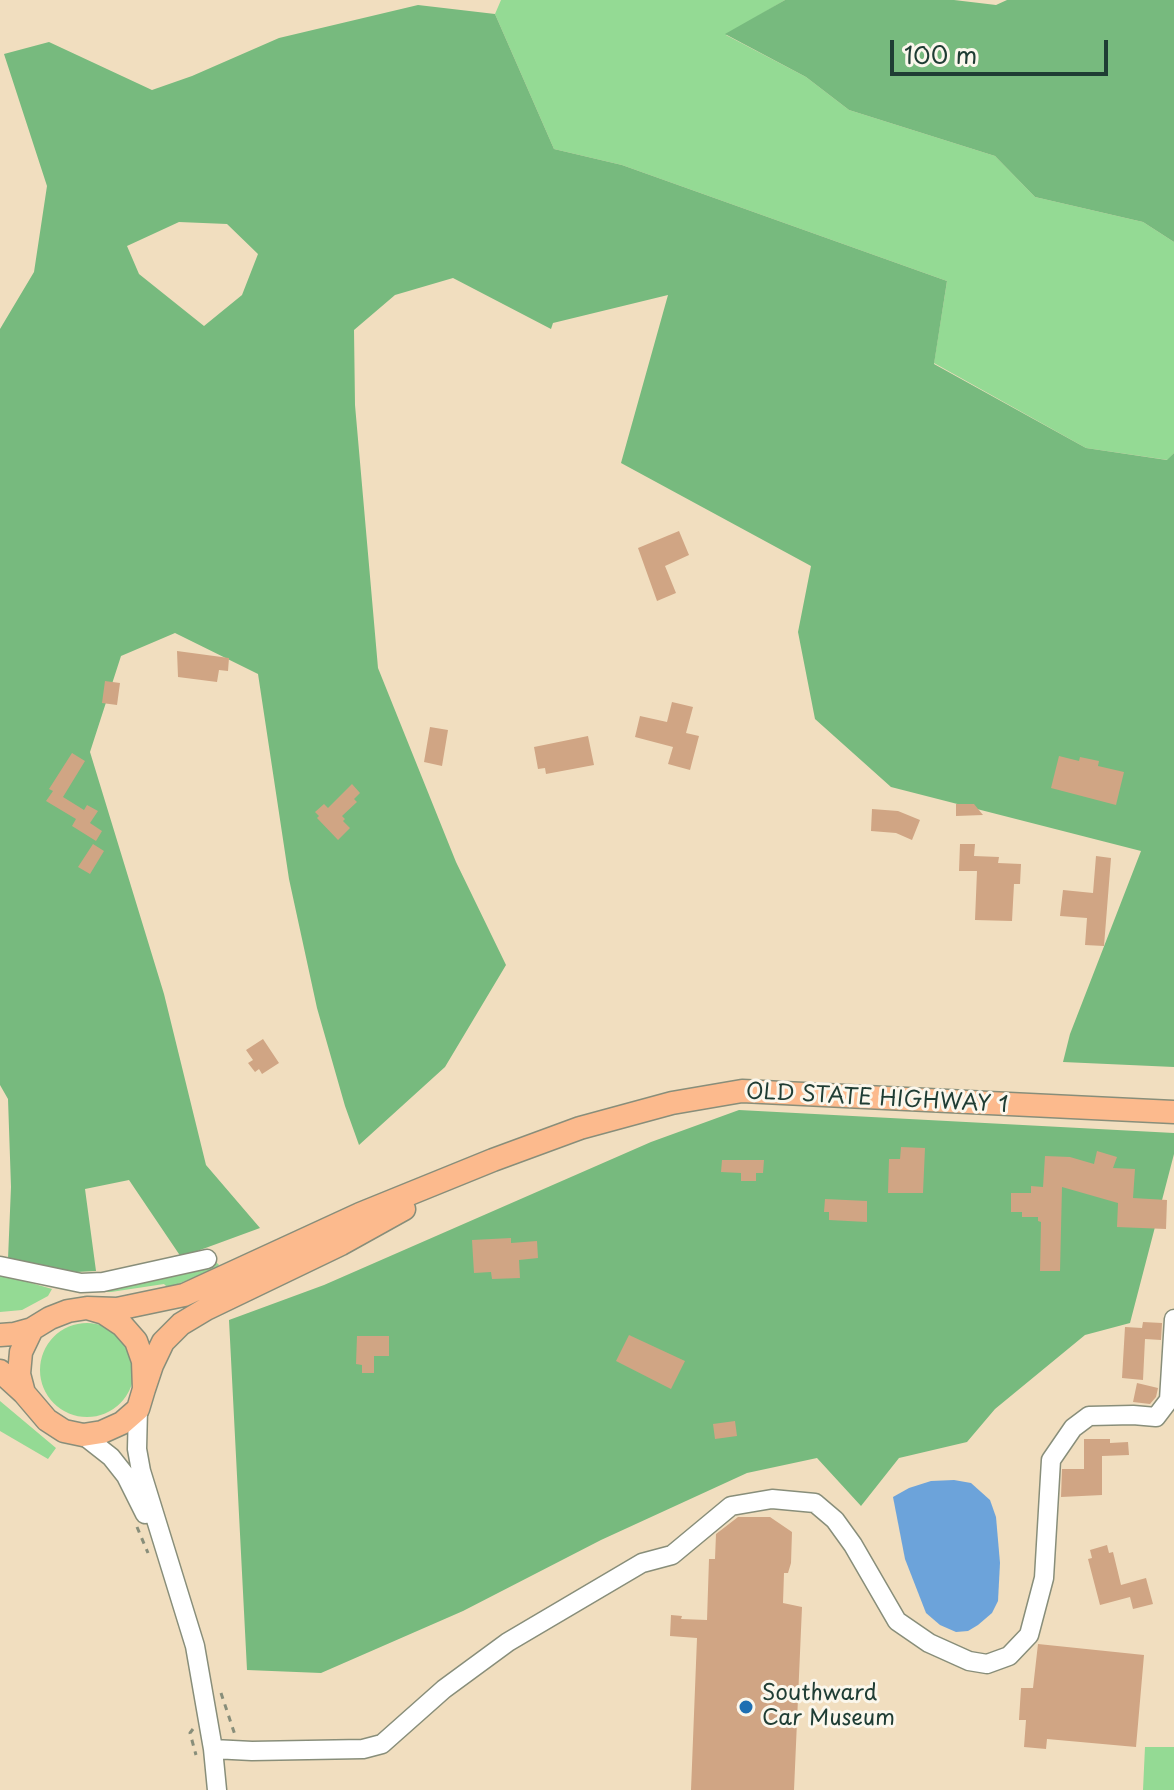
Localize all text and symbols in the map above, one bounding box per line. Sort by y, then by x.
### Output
scale bar [894,24,1112,74]
text: 100 m [904,36,977,72]
street label: OLD STATE HIGHWAY 1 [745,1079,1009,1119]
place label: Southward Car Museum [762,1681,895,1732]
marker: Southward Car Museum [737,1698,755,1716]

